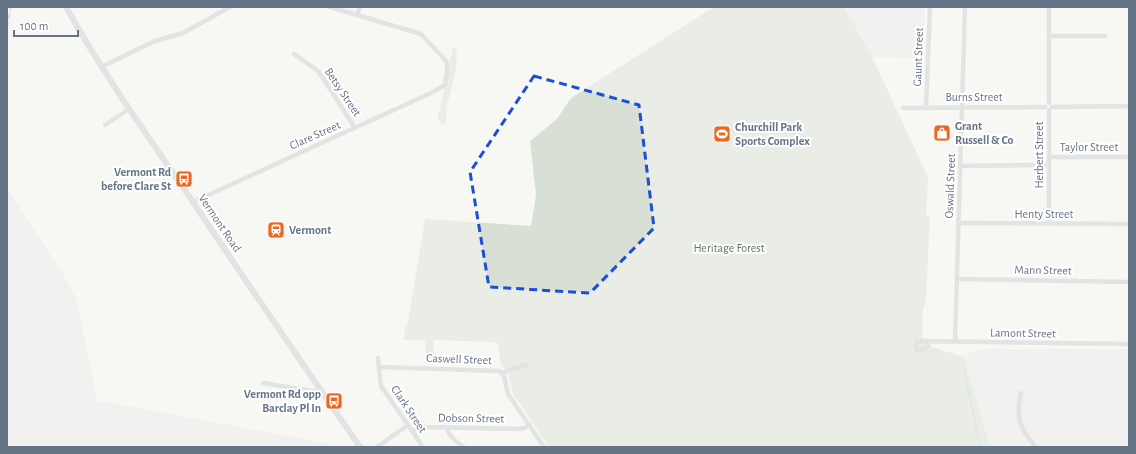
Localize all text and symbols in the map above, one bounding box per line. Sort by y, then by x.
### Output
scale bar [14,12,78,38]
text: 100 m [20,20,48,32]
street label: Gaunt Street [911,27,925,87]
street label: Betsy Street [322,66,364,119]
street label: Burns Street [945,91,1003,103]
street label: Clare Street [288,118,342,152]
place label: Grant Russell & Co [955,120,1013,146]
place label: Churchill Park Sports Complex [735,121,810,147]
street label: Herbert Street [1033,121,1045,189]
shop icon: Grant Russell & Co [932,123,952,143]
sports icon: Churchill Park Sports Complex [712,124,732,144]
street label: Taylor Street [1060,141,1118,154]
street label: Oswald Street [943,153,957,219]
place label: Vermont Rd before Clare St [101,166,172,192]
bus stop icon: Vermont Rd before Clare St [174,169,194,189]
street label: Vermont Road [196,192,244,254]
street label: Henty Street [1015,208,1074,221]
station icon: Vermont [266,220,286,240]
place label: Vermont [289,224,331,236]
park label: Heritage Forest [693,242,765,254]
street label: Mann Street [1014,264,1072,277]
street label: Lamont Street [990,326,1056,340]
street label: Caswell Street [426,352,492,366]
street label: Clark Street [389,383,429,435]
place label: Vermont Rd opp Barclay Pl In [244,388,321,415]
bus stop icon: Vermont Rd opp Barclay Pl In [324,391,344,411]
street label: Dobson Street [438,411,504,425]

